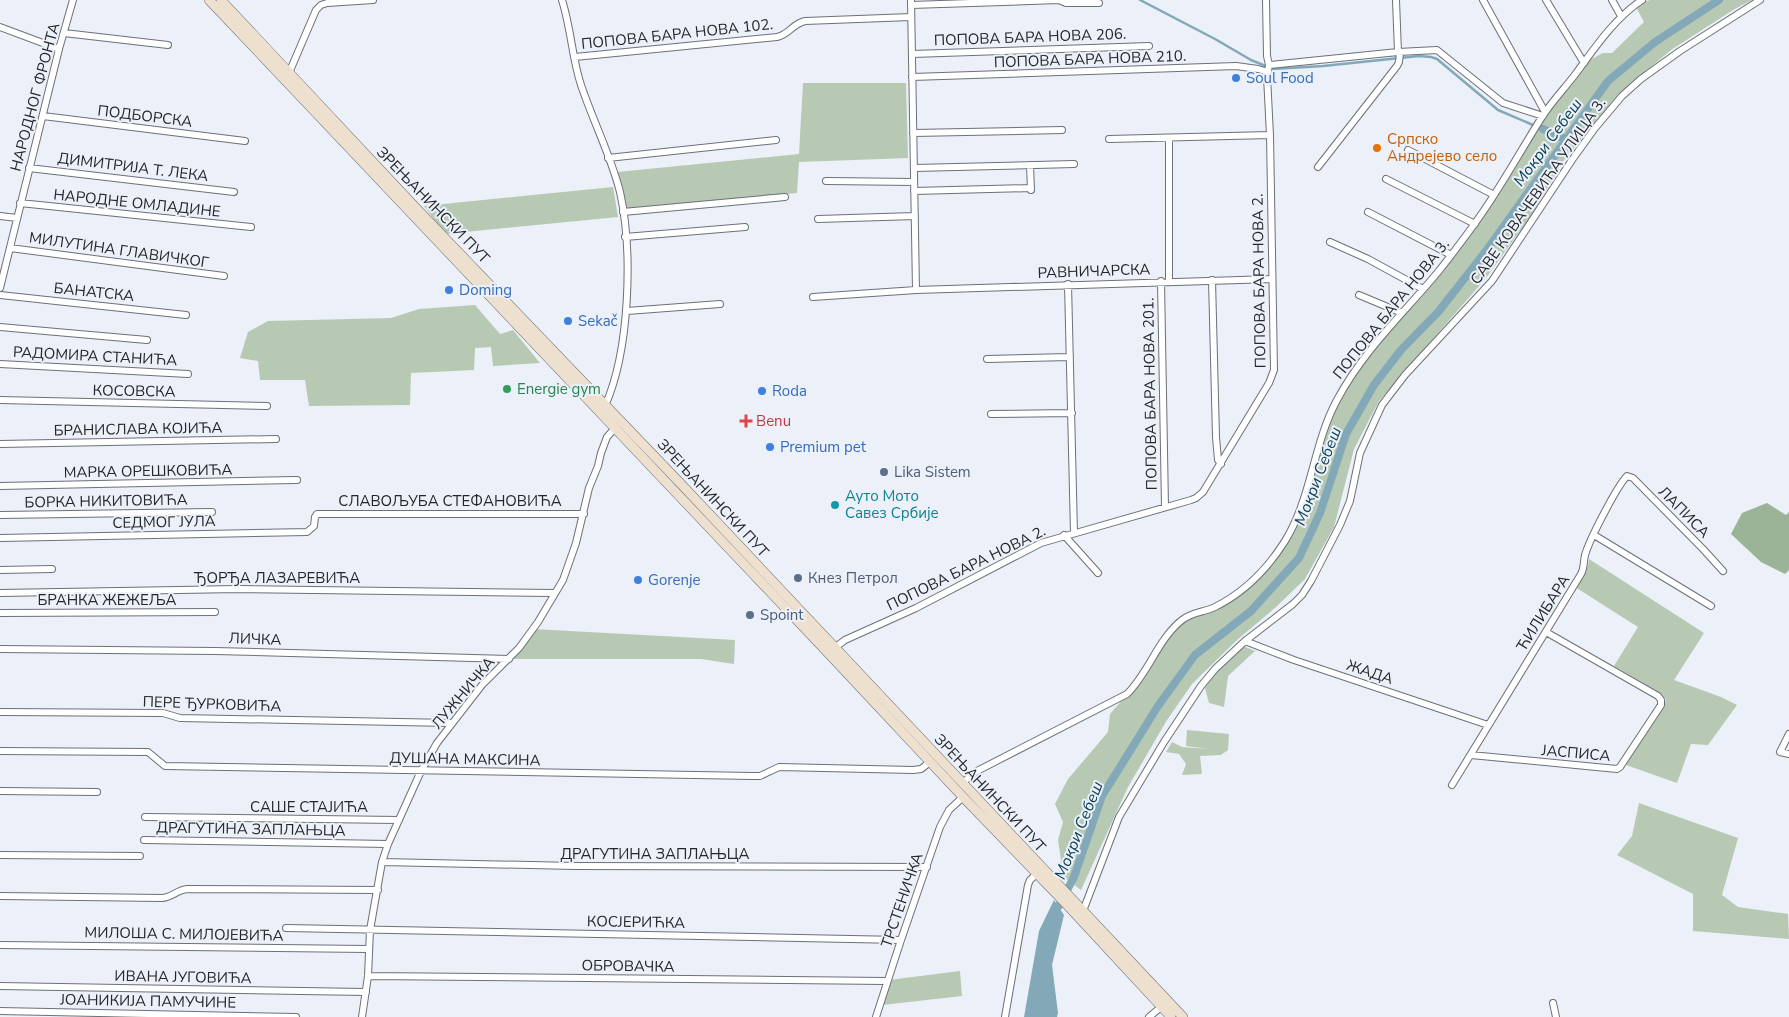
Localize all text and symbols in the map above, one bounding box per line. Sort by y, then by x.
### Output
street label: ПОПОВА БАРА НОВА 102. [580,14,774,54]
street label: НАРОДНОГ ФРОНТА [6,20,64,174]
street label: ПОПОВА БАРА НОВА 206. [933,24,1127,50]
street label: ПОПОВА БАРА НОВА 210. [993,46,1187,72]
place label: Soul Food [1246,68,1314,88]
marker: Soul Food [1230,72,1242,84]
street label: САВЕ КОВАЧЕВИЋА УЛИЦА 3. [1466,94,1610,288]
water label: Мокри Себеш [1508,94,1587,191]
street label: ПОДБОРСКА [96,100,194,132]
place label: Српско Андрејево село [1387,129,1497,166]
street label: ЗРЕЊАНИНСКИ ПУТ [372,142,494,268]
marker: Српско Андрејево село [1371,142,1383,154]
street label: ДИМИТРИЈА Т. ЛЕКА [57,148,209,186]
street label: НАРОДНЕ ОМЛАДИНЕ [52,184,222,222]
street label: ПОПОВА БАРА НОВА 2. [1247,194,1271,368]
street label: МИЛУТИНА ГЛАВИЧКОГ [28,227,210,273]
street label: ПОПОВА БАРА НОВА 3. [1328,235,1454,383]
street label: РАВНИЧАРСКА [1037,259,1151,283]
street label: БАНАТСКА [53,278,135,306]
place label: Doming [459,280,512,300]
marker: Doming [443,284,455,296]
street label: ПОПОВА БАРА НОВА 201. [1138,298,1162,490]
place label: Sekač [578,311,618,331]
marker: Sekač [562,315,574,327]
street label: РАДОМИРА СТАНИЋА [12,342,178,370]
place label: Energie gym [517,379,601,399]
street label: КОСОВСКА [92,380,176,402]
place label: Roda [772,381,807,401]
marker: Energie gym [501,383,513,395]
marker: Roda [756,385,768,397]
place label: Benu [756,411,791,431]
marker: Benu [740,415,752,427]
street label: БРАНИСЛАВА КОЈИЋА [53,418,223,440]
water label: Мокри Себеш [1289,424,1347,529]
street label: ЗРЕЊАНИНСКИ ПУТ [653,435,773,561]
place label: Premium pet [780,437,867,457]
marker: Premium pet [764,441,776,453]
street label: МАРКА ОРЕШКОВИЋА [63,460,233,482]
place label: Lika Sistem [894,462,971,482]
marker: Lika Sistem [878,466,890,478]
street label: ЛАПИСА [1654,482,1714,542]
place label: Ауто Мото Савез Србије [845,486,939,523]
street label: БОРКА НИКИТОВИЋА [24,490,188,512]
street label: СЛАВОЉУБА СТЕФАНОВИЋА [338,491,562,511]
marker: Ауто Мото Савез Србије [829,499,841,511]
street label: СЕДМОГ ЈУЛА [112,511,216,533]
street label: ПОПОВА БАРА НОВА 2. [883,521,1049,615]
street label: ЂОРЂА ЛАЗАРЕВИЋА [194,568,360,588]
place label: Кнез Петрол [808,568,898,588]
place label: Gorenje [648,570,701,590]
street label: ЋИЛИБАРА [1512,571,1574,655]
marker: Кнез Петрол [792,572,804,584]
marker: Gorenje [632,574,644,586]
street label: БРАНКА ЖЕЖЕЉА [37,590,177,610]
place label: Spoint [760,605,804,625]
marker: Spoint [744,609,756,621]
street label: ЛИЧКА [228,628,282,650]
street label: ЛУЖНИЧКА [427,653,499,733]
street label: ЖАДА [1344,655,1396,689]
street label: ПЕРЕ ЂУРКОВИЋА [142,692,282,716]
street label: ЗРЕЊАНИНСКИ ПУТ [930,730,1050,856]
street label: ЈАСПИСА [1540,740,1611,766]
street label: ДУШАНА МАКСИНА [389,748,541,770]
water label: Мокри Себеш [1049,778,1109,883]
street label: САШЕ СТАЈИЋА [250,797,368,817]
street label: ДРАГУТИНА ЗАПЛАЊЦА [156,817,346,841]
street label: ДРАГУТИНА ЗАПЛАЊЦА [560,844,750,864]
street label: ТРСТЕНИЧКА [876,850,928,950]
street label: КОСЈЕРИЋКА [587,911,685,933]
street label: МИЛОША С. МИЛОЈЕВИЋА [84,922,284,946]
street label: ОБРОВАЧКА [581,955,675,977]
street label: ИВАНА ЈУГОВИЋА [114,966,252,988]
street label: ЈОАНИКИЈА ПАМУЧИНЕ [59,989,236,1013]

